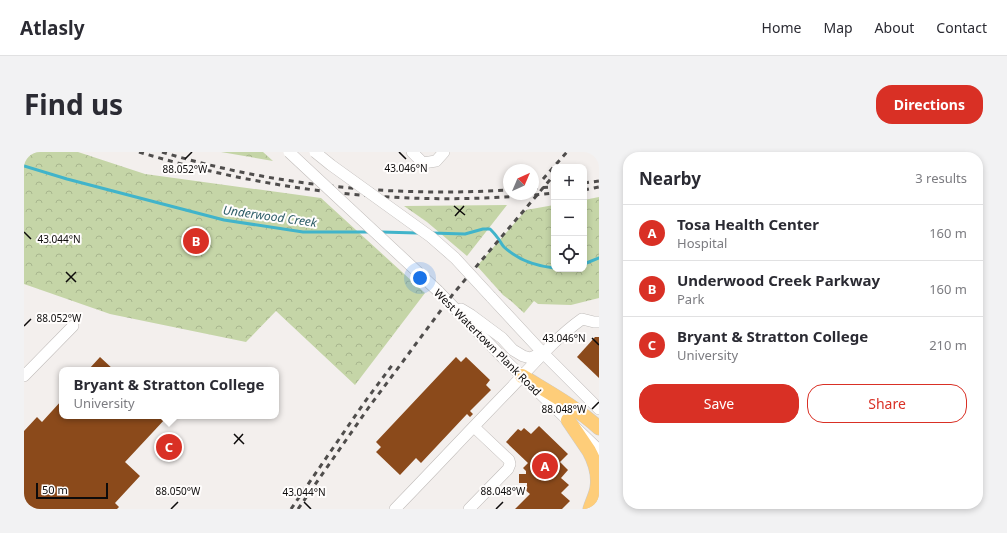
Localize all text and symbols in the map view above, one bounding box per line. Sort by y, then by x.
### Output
text: Atlasly [20,15,85,41]
text: Home [762,18,801,37]
text: Map [823,18,853,37]
text: About [875,18,914,37]
text: Contact [936,18,987,37]
text: Find us [24,85,123,123]
button: Directions [876,85,983,124]
text: 43.046°N [384,161,428,175]
text: 88.052°W [163,162,208,176]
north arrow [503,164,539,200]
map controls [551,164,587,272]
button: + [551,164,587,200]
text: Nearby [639,167,701,190]
text: 3 results [915,169,967,187]
button: − [551,200,587,236]
water label: Underwood Creek [222,201,319,231]
text: Tosa Health Center [677,214,819,234]
text: A [648,224,657,242]
text: 160 m [929,224,967,242]
pin: B [183,226,209,256]
text: 43.044°N [37,232,81,246]
text: Hospital [677,234,727,252]
button: locate [551,236,587,272]
your location [410,268,430,288]
text: Underwood Creek Parkway [677,270,880,290]
text: B [648,280,656,298]
text: 160 m [929,280,967,298]
street label: West Watertown Plank Road [431,285,545,399]
text: Park [677,290,704,308]
text: 88.052°W [37,311,82,325]
text: Bryant & Stratton College [677,326,868,346]
text: 43.046°N [542,331,586,345]
text: C [648,336,656,354]
text: 210 m [929,336,967,354]
text: University [677,346,738,364]
popup [59,367,279,419]
text: Bryant & Stratton College [73,374,265,394]
button: Save [639,384,799,423]
button: Share [807,384,967,423]
text: University [73,394,135,412]
text: 88.048°W [542,402,587,416]
pin: C [156,432,182,462]
pin: A [532,451,558,481]
scale bar [36,481,108,500]
text: 50 m [42,482,68,497]
text: 88.050°W [156,484,201,498]
text: 88.048°W [481,484,526,498]
text: 43.044°N [282,485,326,499]

